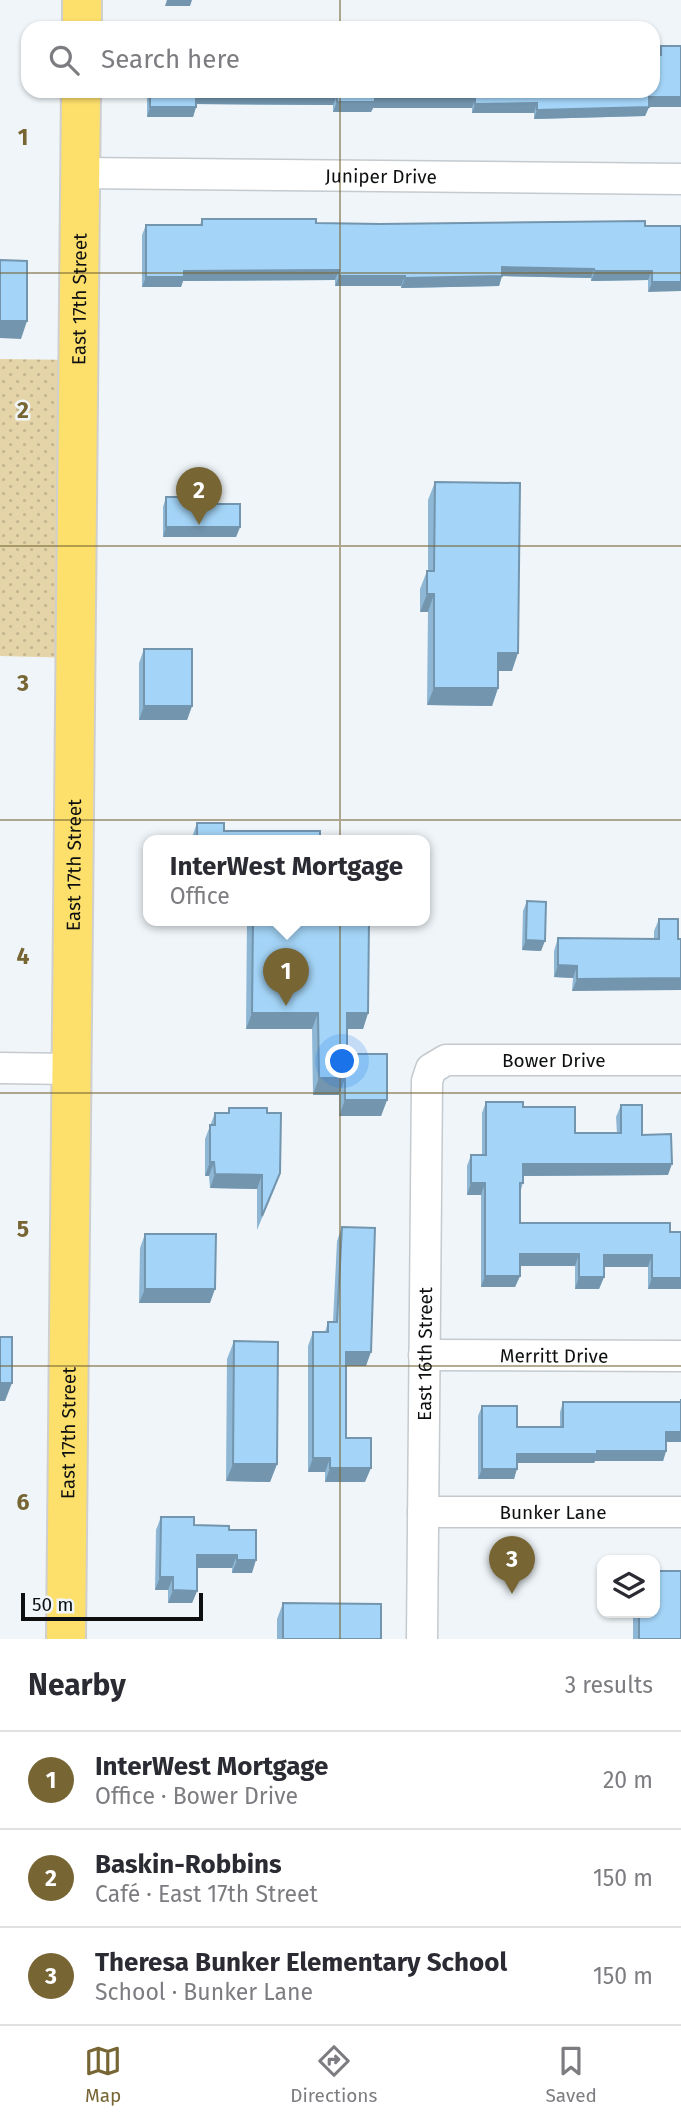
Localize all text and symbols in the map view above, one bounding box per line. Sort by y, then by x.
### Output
search box [21,21,660,98]
icon: search [45,41,83,79]
text: Search here [101,44,240,75]
text: 1 [18,123,28,151]
street label: Juniper Drive [325,164,437,188]
street label: East 17th Street [67,233,91,365]
text: 2 [17,396,29,424]
pin: 2 [176,467,222,525]
text: 3 [16,669,29,697]
street label: East 17th Street [61,799,86,931]
popup [143,835,430,926]
text: InterWest Mortgage [170,851,403,882]
text: Office [170,882,230,910]
text: 4 [17,942,30,970]
pin: 1 [263,948,309,1006]
your location [325,1044,359,1078]
street label: Bower Drive [502,1049,606,1072]
text: 5 [17,1215,29,1243]
street label: East 16th Street [412,1287,437,1421]
street label: Merritt Drive [500,1344,608,1367]
street label: East 17th Street [56,1367,80,1499]
text: 6 [17,1488,30,1516]
street label: Bunker Lane [499,1501,607,1524]
pin: 3 [489,1536,535,1594]
map controls [597,1555,660,1618]
button: layers [597,1555,660,1618]
scale bar [21,1590,203,1622]
text: 50 m [32,1593,73,1616]
text: Nearby [28,1667,126,1703]
text: 3 results [565,1671,653,1699]
text: InterWest Mortgage [95,1751,328,1782]
text: 1 [46,1766,56,1794]
text: 20 m [603,1766,653,1794]
text: Office · Bower Drive [95,1782,298,1810]
text: Baskin-Robbins [95,1849,282,1880]
text: 2 [45,1864,57,1892]
text: 150 m [593,1864,653,1892]
text: Café · East 17th Street [95,1880,318,1908]
text: Theresa Bunker Elementary School [95,1947,507,1978]
text: 3 [45,1962,57,1990]
text: 150 m [593,1962,653,1990]
text: School · Bunker Lane [95,1978,313,2006]
tab: Map [84,2042,122,2107]
tab: Directions [290,2042,377,2107]
tab: Saved [546,2042,597,2107]

